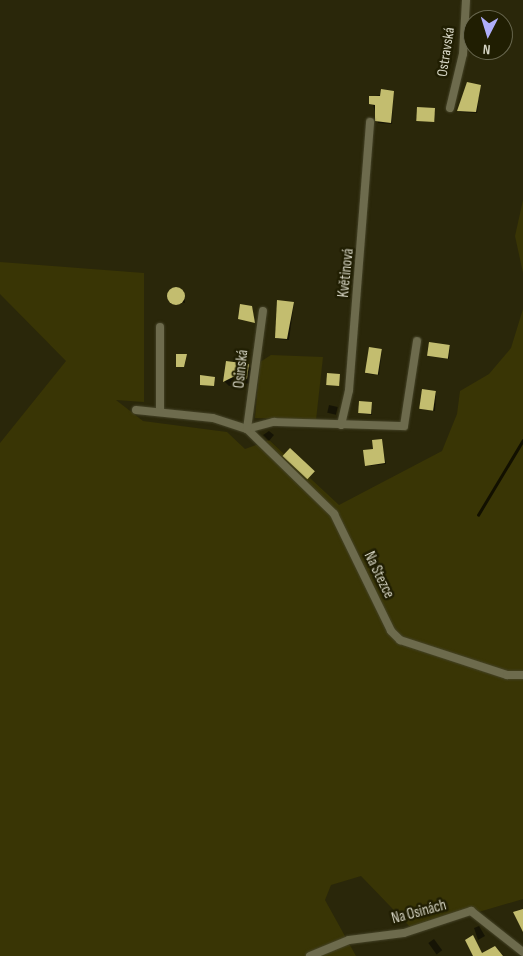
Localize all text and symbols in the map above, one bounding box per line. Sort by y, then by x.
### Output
north arrow [463,10,513,60]
street label: Ostravská [433,26,459,78]
text: N [482,41,491,58]
street label: Květinová [334,248,358,298]
street label: Osinská [230,349,252,389]
street label: Na Stezce [360,549,398,601]
street label: Na Osinách [390,896,448,928]

